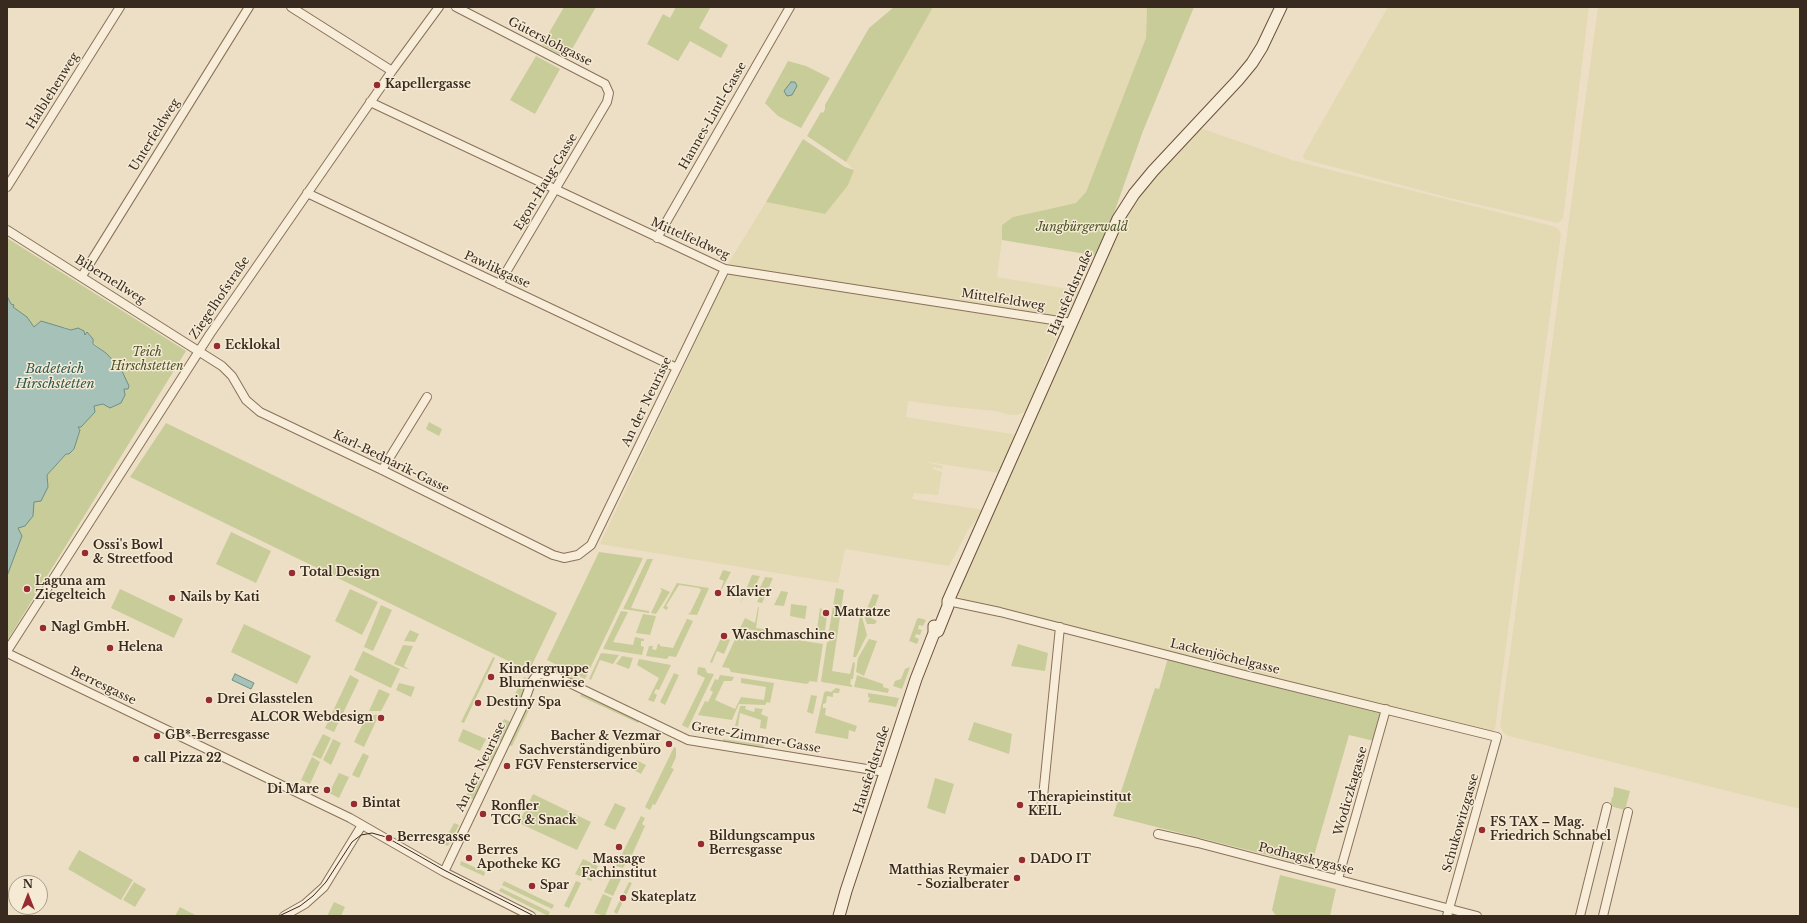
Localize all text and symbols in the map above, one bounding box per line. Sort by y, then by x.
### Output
street label: Güterslohgasse [505,15,595,69]
street label: Halblehenweg [24,50,82,132]
street label: Hannes-Lintl-Gasse [676,60,750,172]
place label: Kapellergasse [385,78,471,92]
marker: Kapellergasse [372,80,382,90]
street label: Unterfeldweg [127,96,183,174]
street label: Egon-Haug-Gasse [511,131,581,233]
street label: Mittelfeldweg [648,215,732,263]
park label: Jungbürgerwald [1036,221,1128,235]
street label: Pawlikgasse [462,248,532,292]
street label: Hausfeldstraße [1046,248,1096,338]
street label: Bibernellweg [72,253,148,307]
street label: Ziegelhofstraße [187,254,253,342]
street label: Mittelfeldweg [960,286,1046,314]
place label: Ecklokal [225,339,280,353]
marker: Ecklokal [212,341,222,351]
park label: Teich Hirschstetten [110,346,184,374]
street label: An der Neurisse [619,355,675,449]
water label: Badeteich Hirschstetten [15,361,95,392]
street label: Karl-Bednarik-Gasse [331,428,451,496]
place label: Ossi's Bowl & Streetfood [93,539,173,567]
marker: Ossi's Bowl & Streetfood [80,548,90,558]
place label: Total Design [300,566,380,580]
marker: Total Design [287,568,297,578]
place label: Laguna am Ziegelteich [35,575,106,603]
marker: Laguna am Ziegelteich [22,584,32,594]
place label: Klavier [726,586,772,600]
marker: Klavier [713,588,723,598]
place label: Nails by Kati [180,591,260,605]
marker: Nails by Kati [167,593,177,603]
place label: Matratze [834,606,890,620]
marker: Matratze [821,608,831,618]
place label: Nagl GmbH. [51,621,130,635]
marker: Nagl GmbH. [38,623,48,633]
place label: Waschmaschine [732,629,835,643]
marker: Waschmaschine [719,631,729,641]
street label: Lackenjöchelgasse [1169,636,1281,678]
place label: Helena [118,641,163,655]
marker: Helena [105,643,115,653]
place label: Kindergruppe Blumenwiese [499,663,589,691]
street label: Berresgasse [68,664,138,708]
marker: Kindergruppe Blumenwiese [486,672,496,682]
place label: Drei Glasstelen [217,693,313,707]
marker: Drei Glasstelen [204,695,214,705]
place label: Destiny Spa [486,696,561,710]
marker: Destiny Spa [473,698,483,708]
place label: ALCOR Webdesign [250,711,373,725]
marker: ALCOR Webdesign [376,713,386,723]
street label: Grete-Zimmer-Gasse [690,719,822,757]
street label: An der Neurisse [453,720,509,814]
street label: Hausfeldstraße [851,724,893,816]
place label: GB*-Berresgasse [165,729,270,743]
place label: Bacher & Vezmar Sachverständigenbüro [519,730,661,758]
marker: GB*-Berresgasse [152,731,162,741]
marker: Bacher & Vezmar Sachverständigenbüro [664,739,674,749]
street label: Wodiczkagasse [1331,745,1371,837]
place label: call Pizza 22 [144,752,222,766]
marker: call Pizza 22 [131,754,141,764]
place label: FGV Fensterservice [515,759,637,773]
marker: FGV Fensterservice [502,761,512,771]
street label: Schukowitzgasse [1440,772,1482,874]
place label: Di Mare [267,783,319,797]
marker: Di Mare [322,785,332,795]
place label: Therapieinstitut KEIL [1028,791,1131,819]
place label: Bintat [362,797,401,811]
marker: Bintat [349,799,359,809]
place label: Ronfler TCG & Snack [491,800,577,828]
marker: Therapieinstitut KEIL [1015,800,1025,810]
marker: Ronfler TCG & Snack [478,809,488,819]
place label: FS TAX – Mag. Friedrich Schnabel [1490,816,1611,844]
marker: FS TAX – Mag. Friedrich Schnabel [1477,825,1487,835]
place label: Bildungscampus Berresgasse [709,830,815,858]
place label: Berresgasse [397,831,470,845]
marker: Berresgasse [384,833,394,843]
marker: Bildungscampus Berresgasse [696,839,706,849]
street label: Podhagskygasse [1257,840,1355,878]
marker: Massage Fachinstitut [614,842,624,852]
place label: Berres Apotheke KG [477,844,561,872]
marker: Berres Apotheke KG [464,853,474,863]
place label: Massage Fachinstitut [581,853,657,881]
place label: DADO IT [1030,853,1091,867]
marker: DADO IT [1017,855,1027,865]
place label: Matthias Reymaier - Sozialberater [889,864,1009,892]
marker: Matthias Reymaier - Sozialberater [1012,873,1022,883]
north arrow [8,875,48,915]
text: N [23,877,33,891]
place label: Spar [540,879,569,893]
marker: Spar [527,881,537,891]
place label: Skateplatz [631,891,696,905]
marker: Skateplatz [618,893,628,903]

